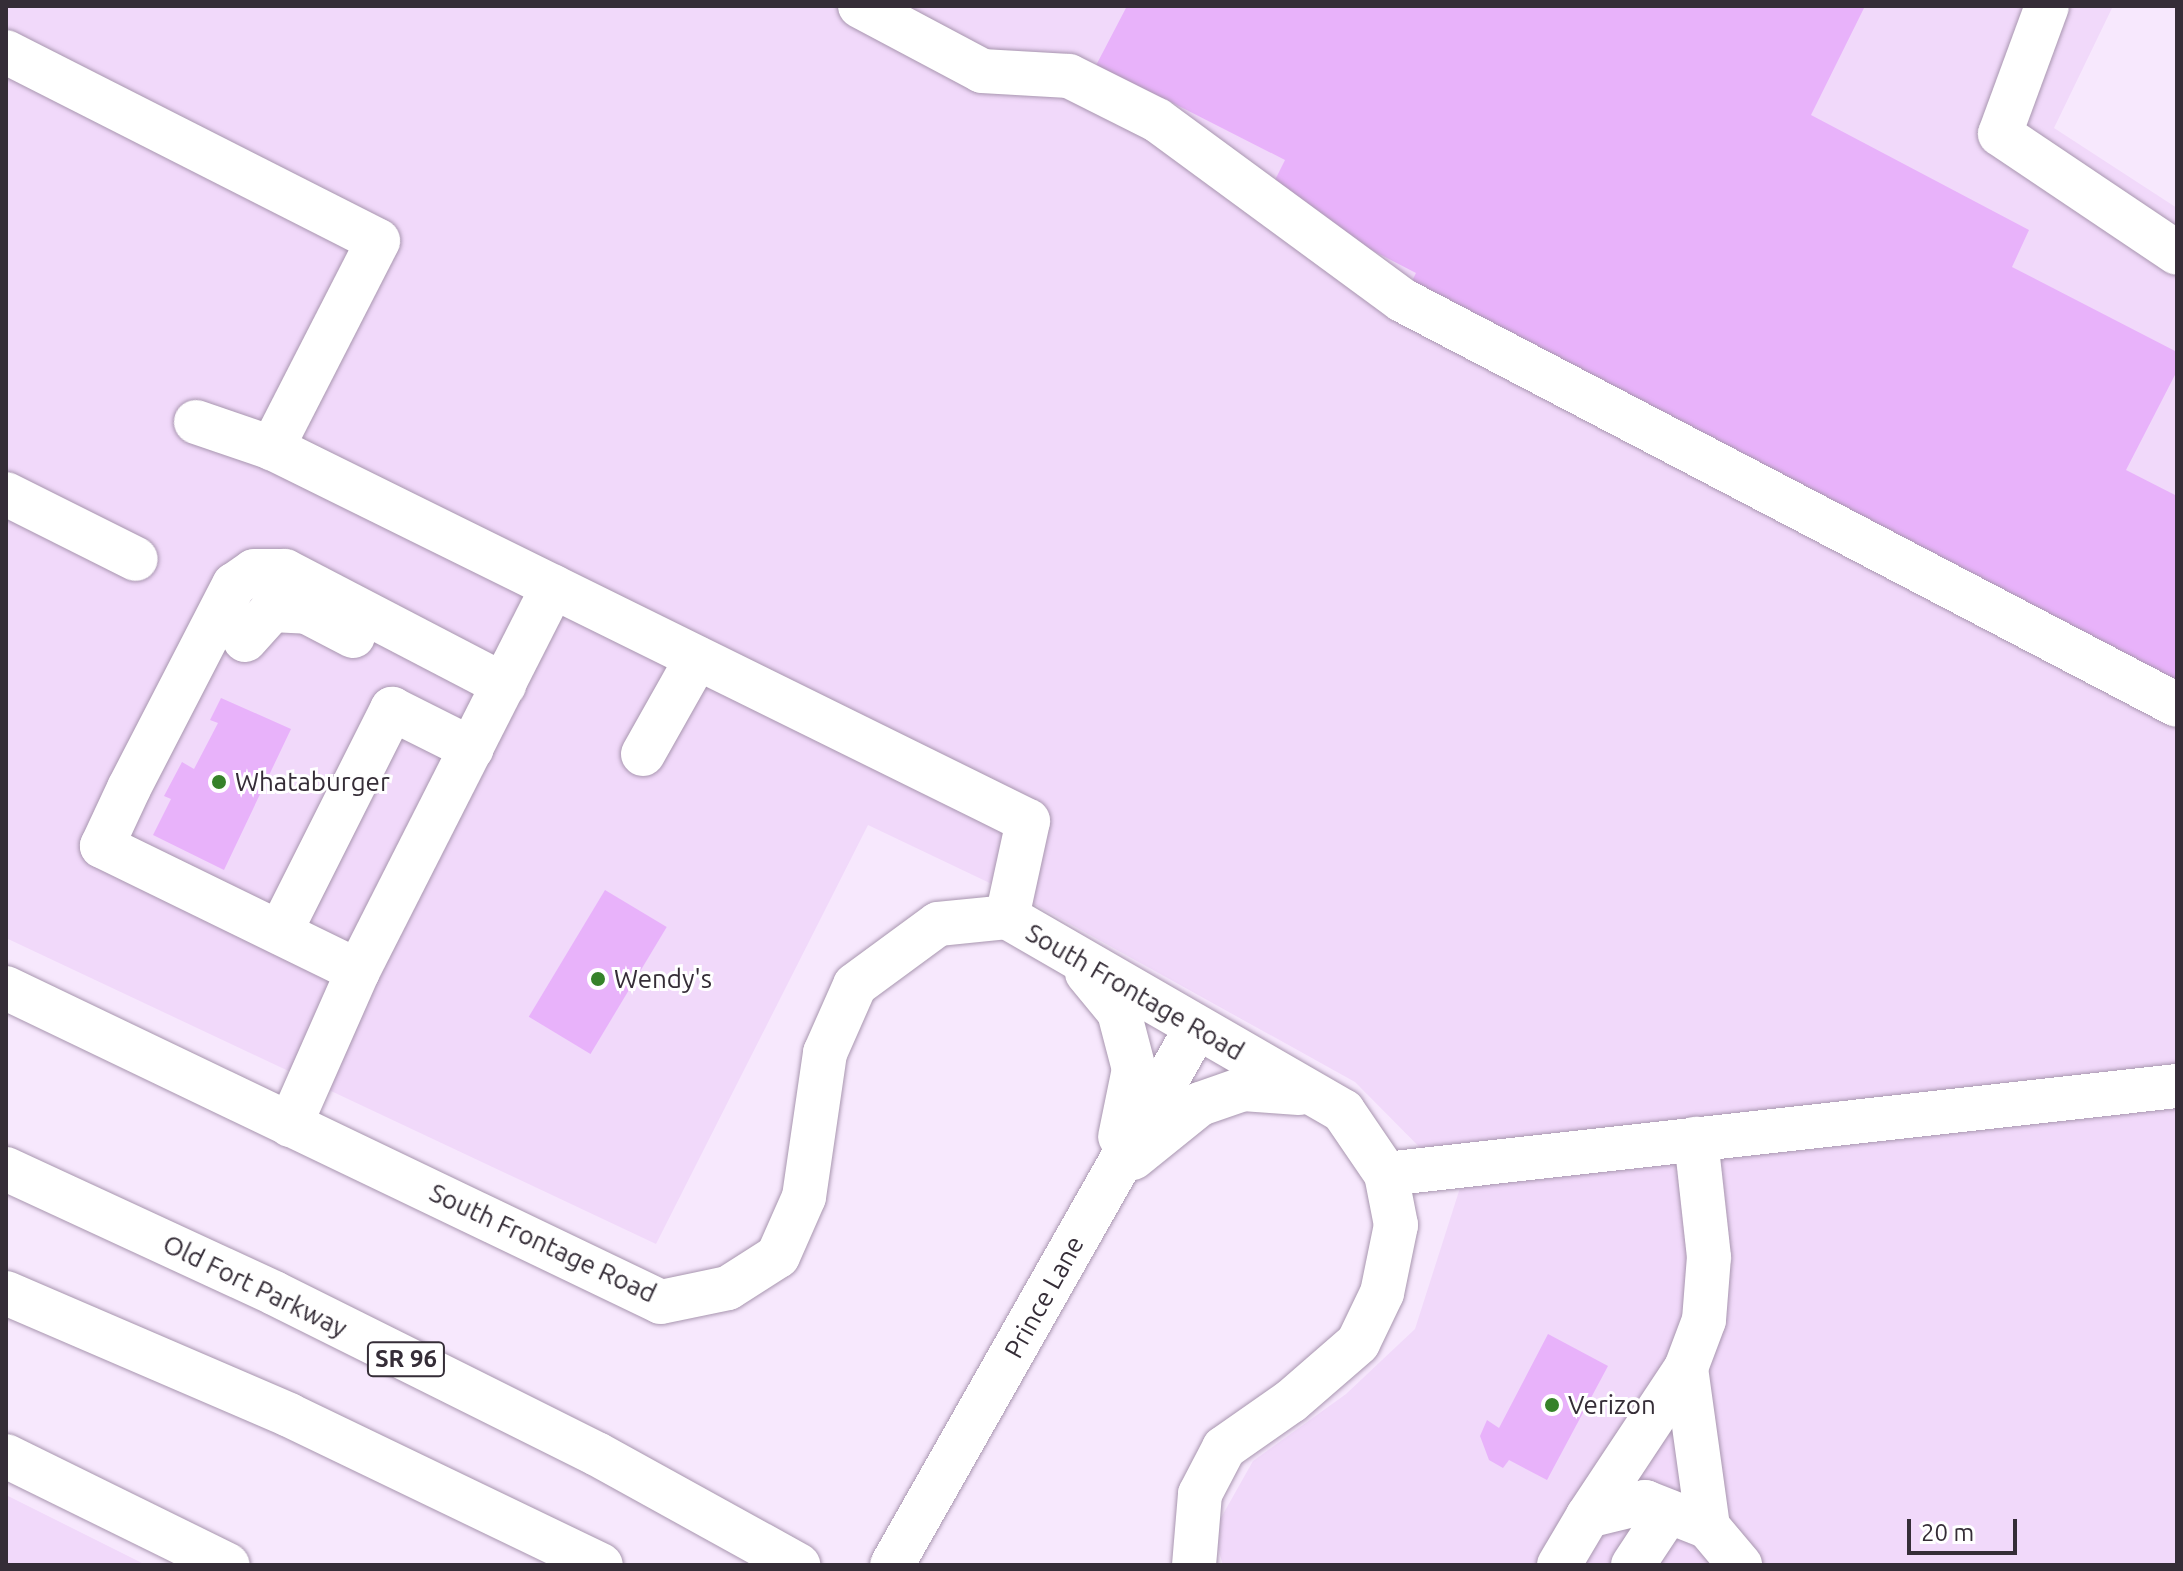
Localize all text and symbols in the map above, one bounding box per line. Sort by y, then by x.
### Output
place label: Whataburger [235,766,390,798]
marker: Whataburger [210,773,228,791]
street label: South Frontage Road [1020,917,1250,1067]
place label: Wendy's [614,963,712,995]
marker: Wendy's [589,970,607,988]
street label: South Frontage Road [425,1177,661,1309]
street label: Old Fort Parkway [158,1228,352,1344]
street label: Prince Lane [998,1231,1090,1363]
road number: SR 96 [366,1339,446,1379]
place label: Verizon [1568,1389,1656,1421]
marker: Verizon [1543,1396,1561,1414]
scale bar [1911,1503,2021,1553]
text: 20 m [1921,1519,1974,1546]

